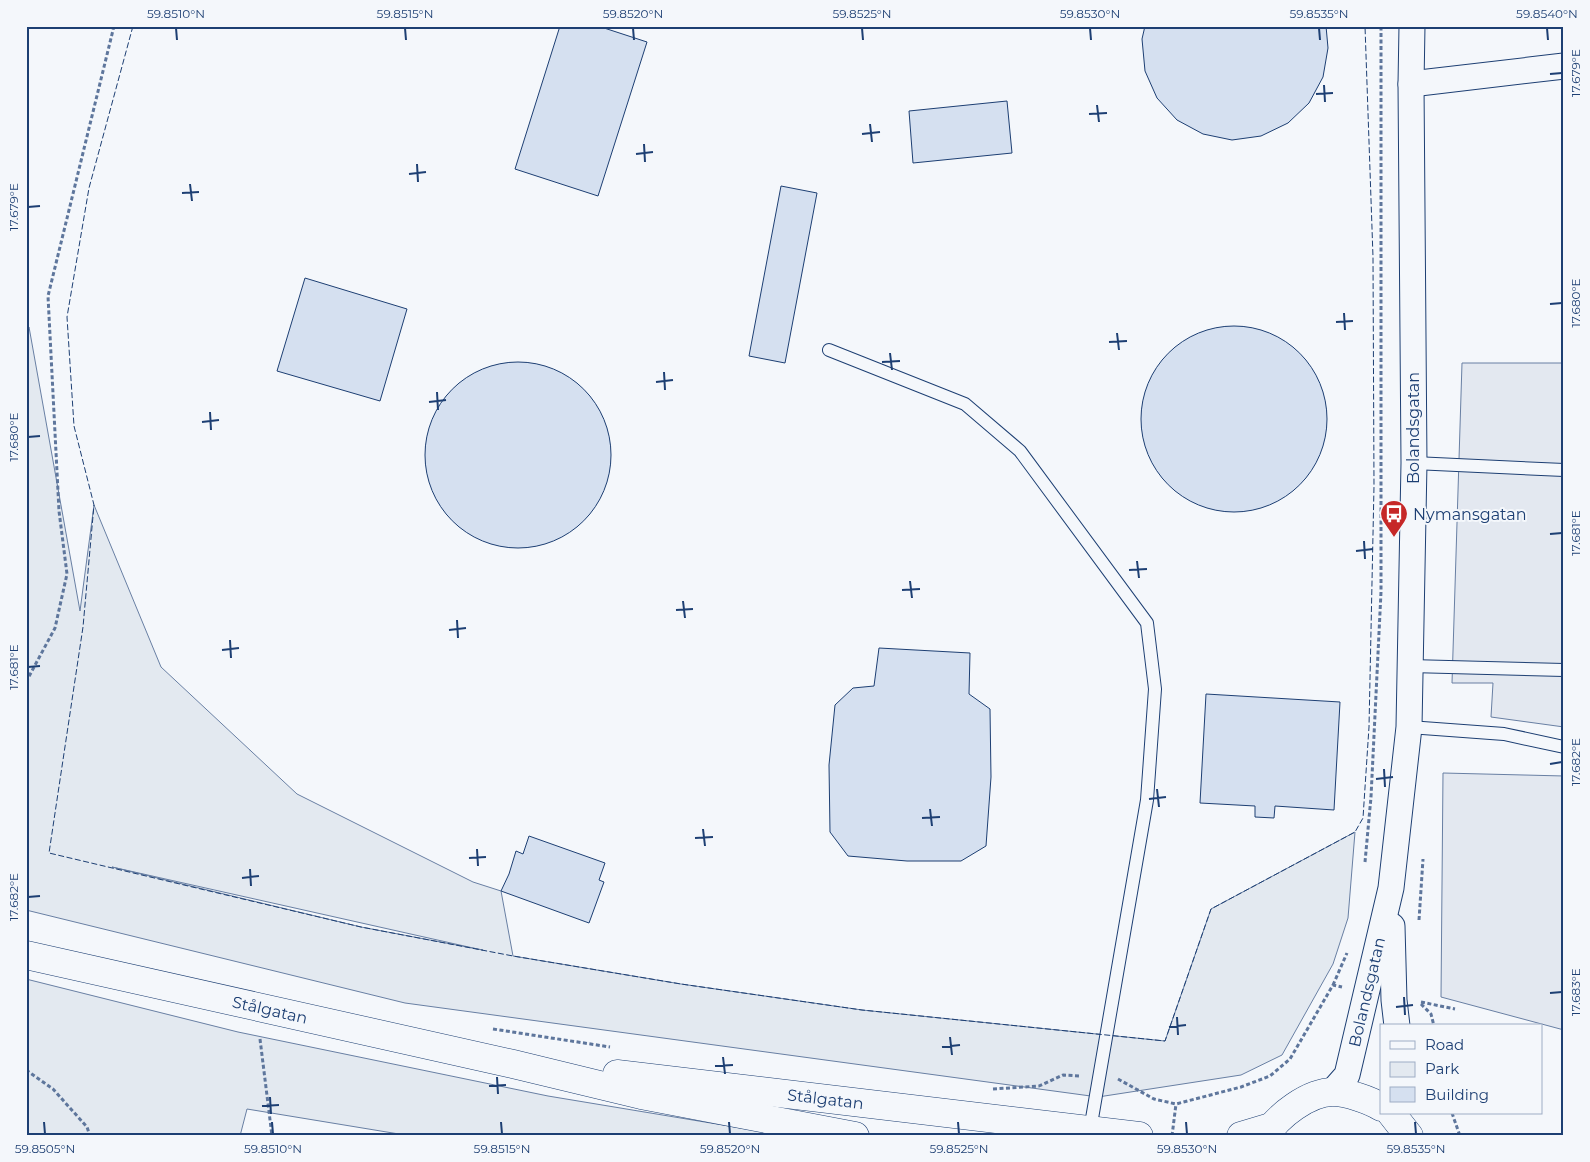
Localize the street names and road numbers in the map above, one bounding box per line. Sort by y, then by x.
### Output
street label: Bolandsgatan [1404,372,1423,484]
street label: Bolandsgatan [1345,935,1389,1049]
street label: Stålgatan [230,992,309,1028]
street label: Stålgatan [786,1085,865,1113]

